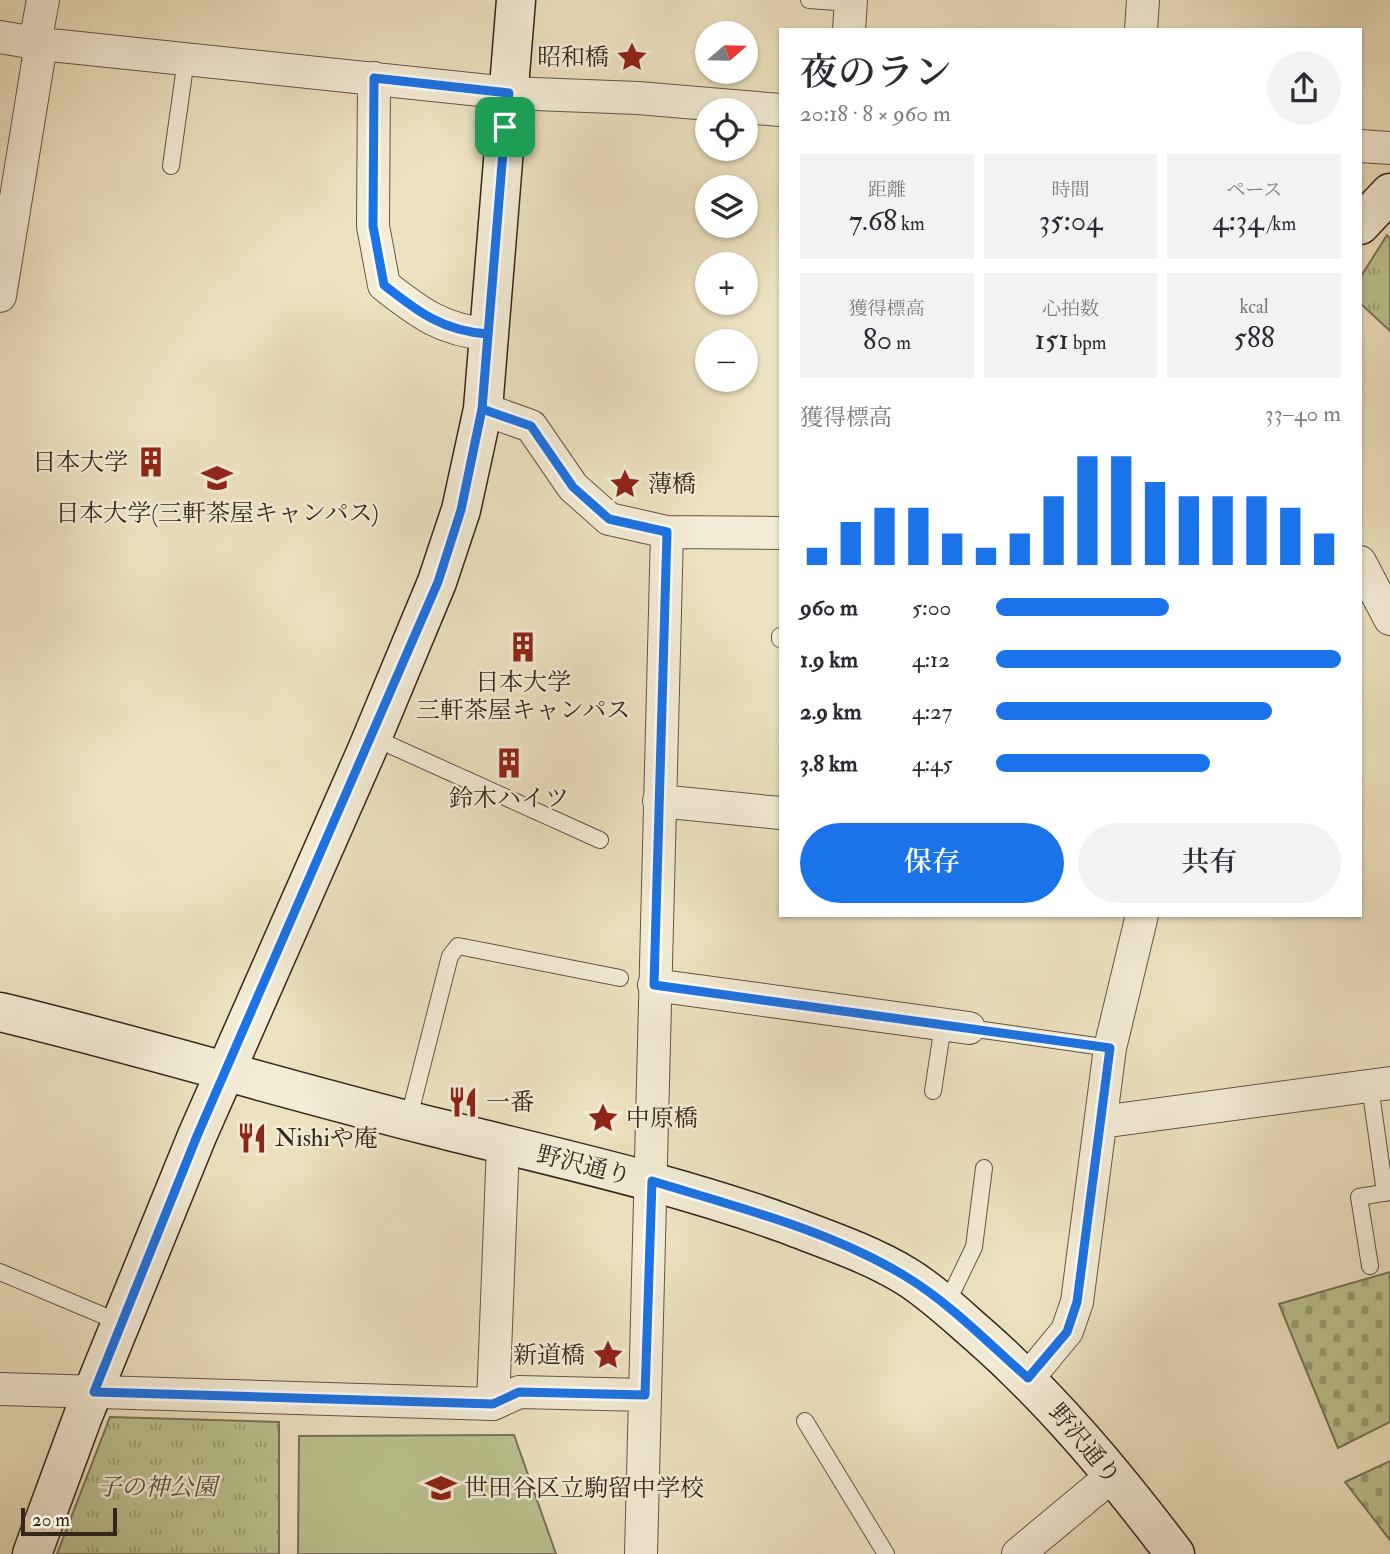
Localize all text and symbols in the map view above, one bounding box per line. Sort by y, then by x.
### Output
north arrow [695,21,758,84]
map controls [695,21,758,392]
place icon: 昭和橋 [615,40,649,74]
place label: 昭和橋 [537,42,609,73]
text: 夜のラン [800,49,952,97]
button: share [1267,51,1341,125]
pin [475,97,535,157]
button: locate [695,98,758,161]
text: 20:18 · 8 × 960 m [800,99,951,128]
icon: arrive [486,108,524,146]
button: layers [695,175,758,238]
text: 距離 [868,178,906,202]
text: 時間 [1051,178,1090,202]
text: ペース [1226,178,1282,202]
text: 7.68 [849,202,897,239]
text: 35:04 [1039,202,1102,239]
text: 4:34 [1212,202,1263,239]
text: km [897,212,925,236]
text: /km [1263,212,1296,236]
button: + [695,252,758,315]
text: kcal [1240,295,1269,319]
text: 獲得標高 [849,297,925,321]
text: 心拍数 [1042,297,1099,321]
text: 588 [1233,319,1275,356]
text: 80 [863,321,892,358]
text: 151 [1034,321,1069,358]
button: − [695,329,758,392]
text: m [892,331,911,355]
text: bpm [1069,331,1107,355]
text: 33–40 m [1265,399,1341,428]
text: 獲得標高 [800,403,892,432]
building icon: 日本大学 [134,445,168,479]
place label: 日本大学 [32,447,128,478]
school or university icon: 日本大学(三軒茶屋キャンパス) [200,461,234,495]
place icon: 薄橋 [608,467,642,501]
place label: 薄橋 [648,469,696,500]
place label: 日本大学(三軒茶屋キャンパス) [55,498,379,529]
text: 960 m [800,593,858,622]
text: 5:00 [912,593,951,622]
building icon: 日本大学 三軒茶屋キャンパス [506,630,540,664]
text: 1.9 km [800,645,858,674]
text: 4:12 [912,645,950,674]
place label: 日本大学 三軒茶屋キャンパス [416,667,630,726]
text: 2.9 km [800,697,862,726]
text: 4:27 [912,697,952,726]
building icon: 鈴木ハイツ [492,746,526,780]
text: 3.8 km [800,749,858,778]
text: 4:45 [912,749,953,778]
place label: 鈴木ハイツ [449,783,569,814]
button: 保存 [800,823,1064,903]
button: 共有 [1078,823,1341,903]
restaurant icon: 一番 [446,1085,480,1119]
place label: 一番 [486,1087,534,1118]
place icon: 中原橋 [586,1101,620,1135]
place label: 中原橋 [626,1103,698,1134]
restaurant icon: Nishiや庵 [235,1121,269,1155]
place label: Nishiや庵 [275,1123,378,1154]
street label: 野沢通り [534,1139,634,1192]
place icon: 新道橋 [591,1338,625,1372]
place label: 新道橋 [513,1340,585,1371]
street label: 野沢通り [1042,1398,1127,1491]
school or university icon: 世田谷区立駒留中学校 [424,1471,458,1505]
park label: 子の神公園 [97,1472,221,1503]
place label: 世田谷区立駒留中学校 [464,1473,704,1504]
scale bar [21,1505,117,1537]
text: 20 m [32,1508,70,1532]

